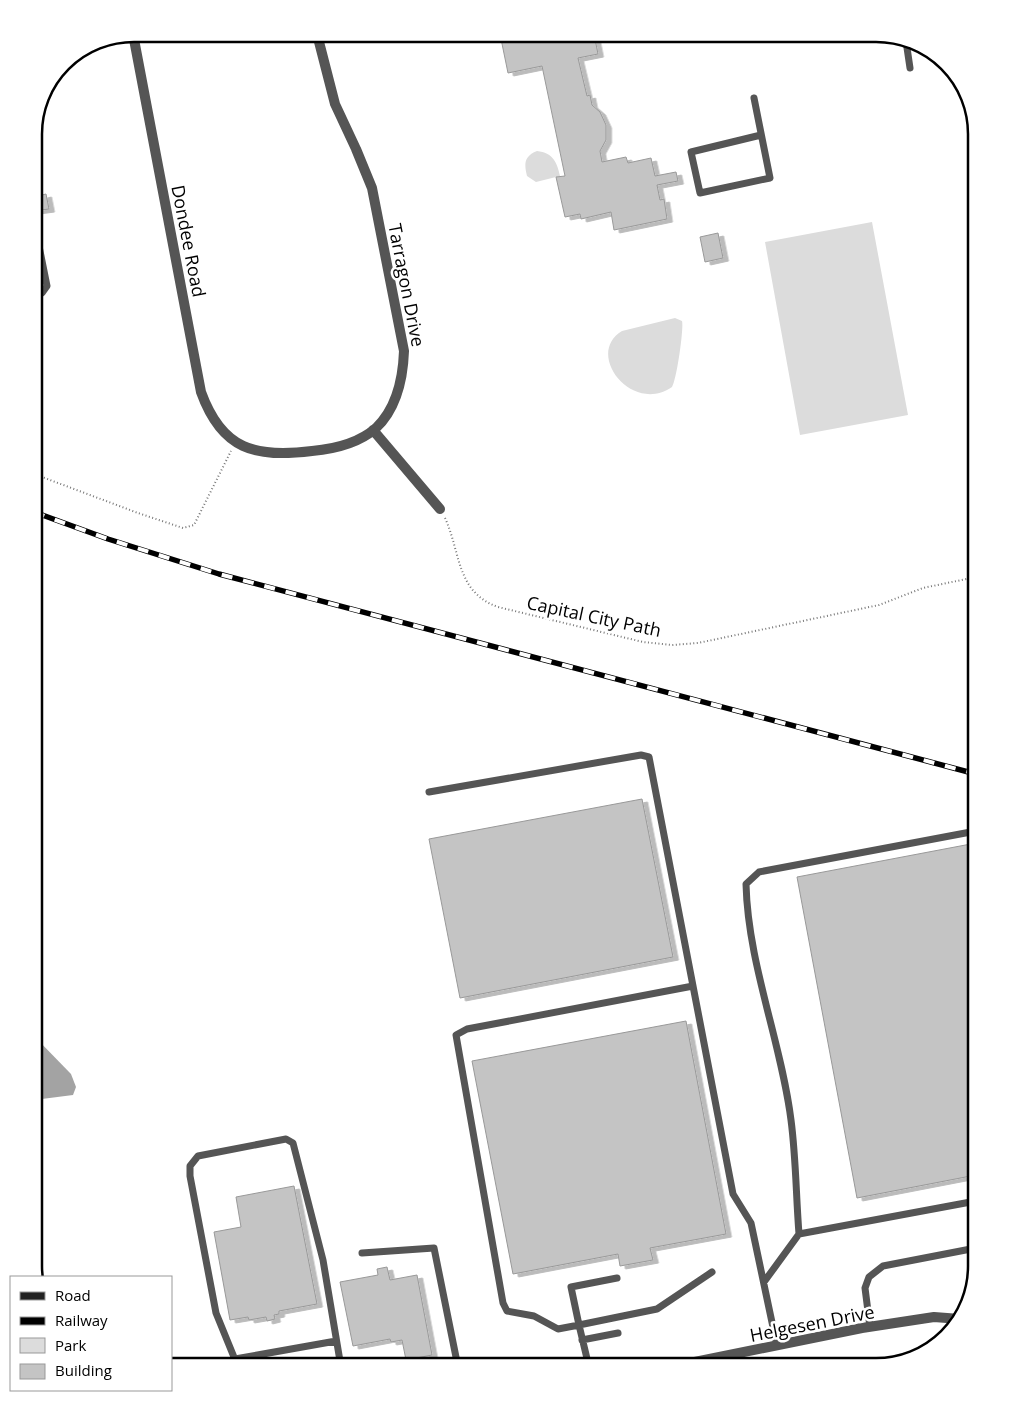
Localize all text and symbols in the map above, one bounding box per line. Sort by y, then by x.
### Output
street label: Dondee Road [166,183,212,299]
street label: Tarragon Drive [383,221,431,349]
street label: Capital City Path [525,590,663,642]
legend [10,1276,172,1391]
text: Road [55,1285,91,1305]
street label: Helgesen Drive [748,1299,876,1347]
text: Railway [55,1310,108,1330]
text: Park [55,1335,86,1355]
text: Building [55,1360,112,1380]

